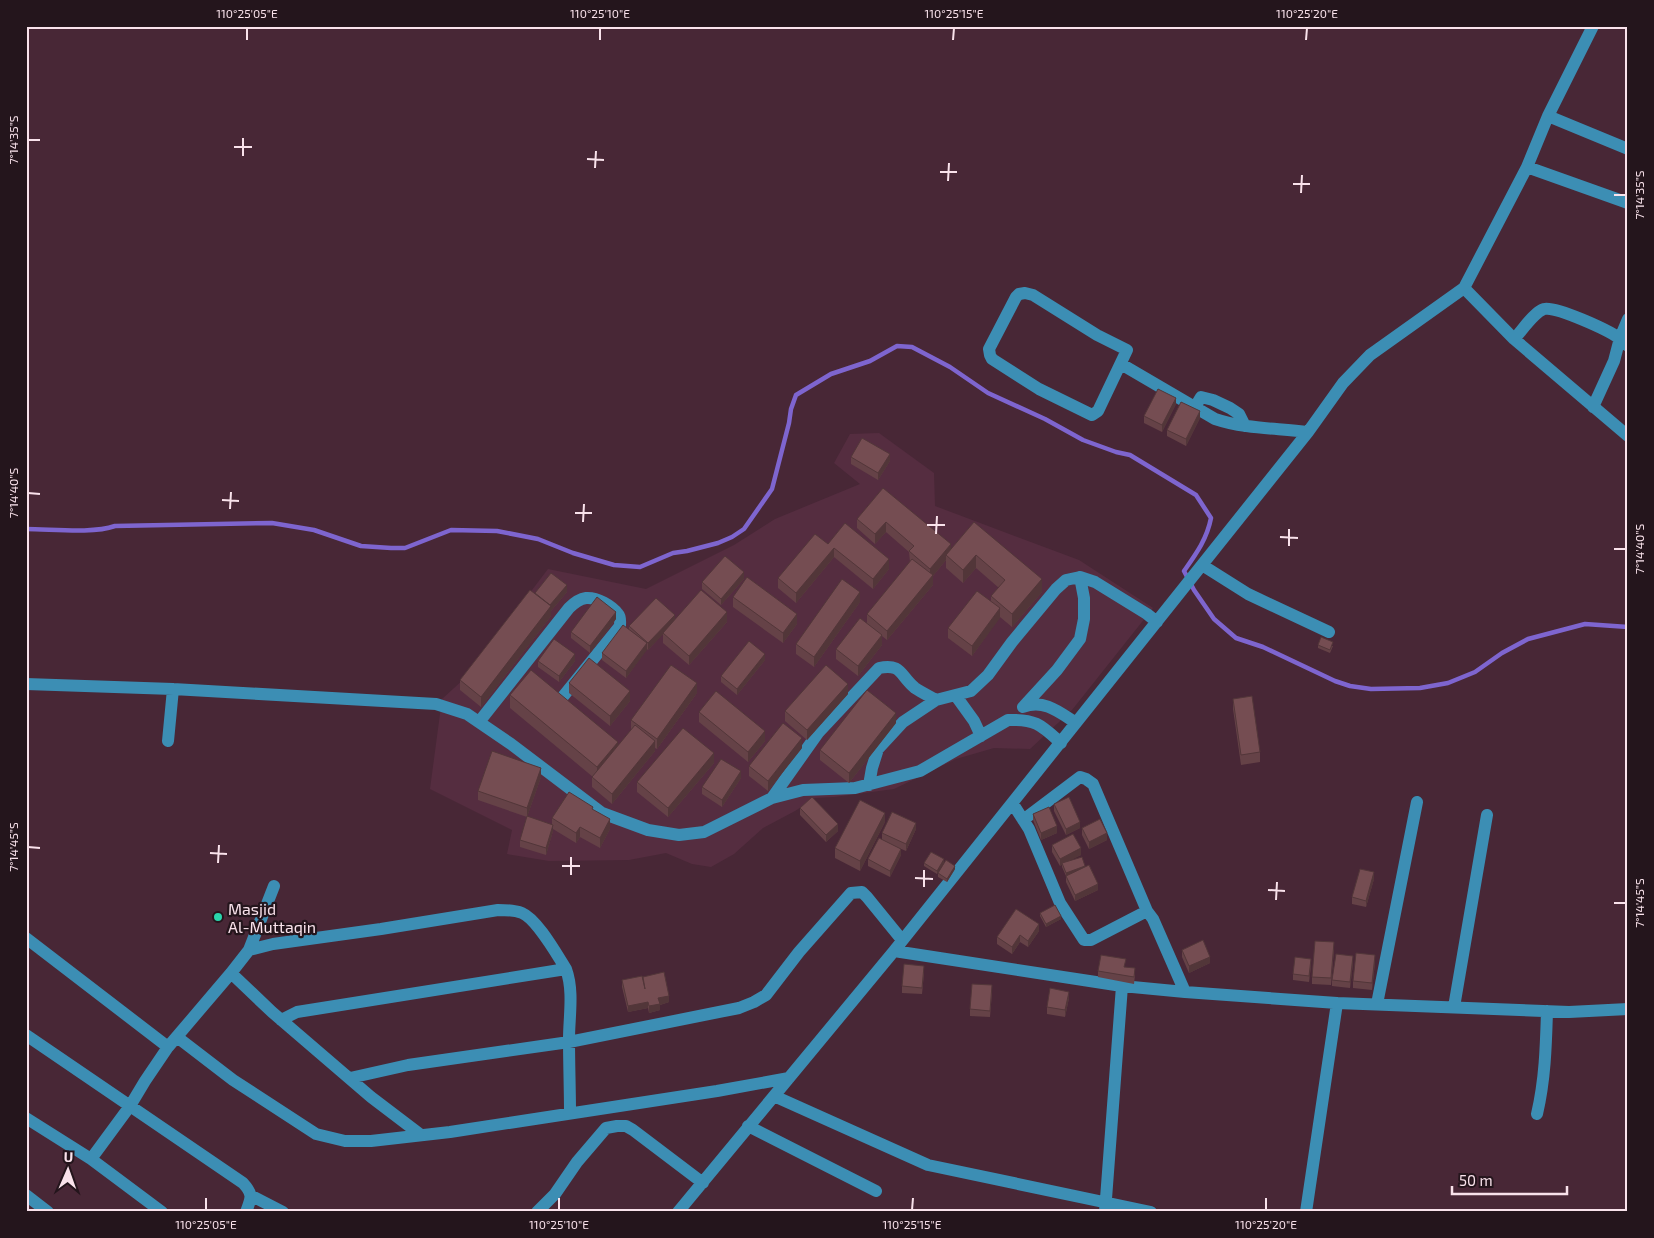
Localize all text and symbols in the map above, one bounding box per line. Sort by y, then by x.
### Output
text: 110°25'05"E [216,6,278,20]
text: 110°25'10"E [570,6,630,20]
text: 110°25'15"E [925,6,984,20]
text: 110°25'20"E [1276,6,1338,20]
text: 7°14'35"S [6,115,20,165]
text: 7°14'35"S [1632,170,1646,220]
text: 7°14'40"S [6,468,20,518]
text: 7°14'40"S [1632,524,1646,574]
text: 7°14'45"S [6,822,20,872]
text: 7°14'45"S [1632,878,1646,928]
place label: Masjid Al-Muttaqin [228,899,316,936]
marker: Masjid Al-Muttaqin [212,911,224,923]
north arrow [42,1146,92,1196]
text: U [63,1148,74,1165]
scale bar [1452,1163,1566,1195]
text: 50 m [1459,1171,1493,1189]
text: 110°25'05"E [175,1217,237,1231]
text: 110°25'10"E [529,1217,589,1231]
text: 110°25'15"E [883,1217,942,1231]
text: 110°25'20"E [1235,1217,1297,1231]

